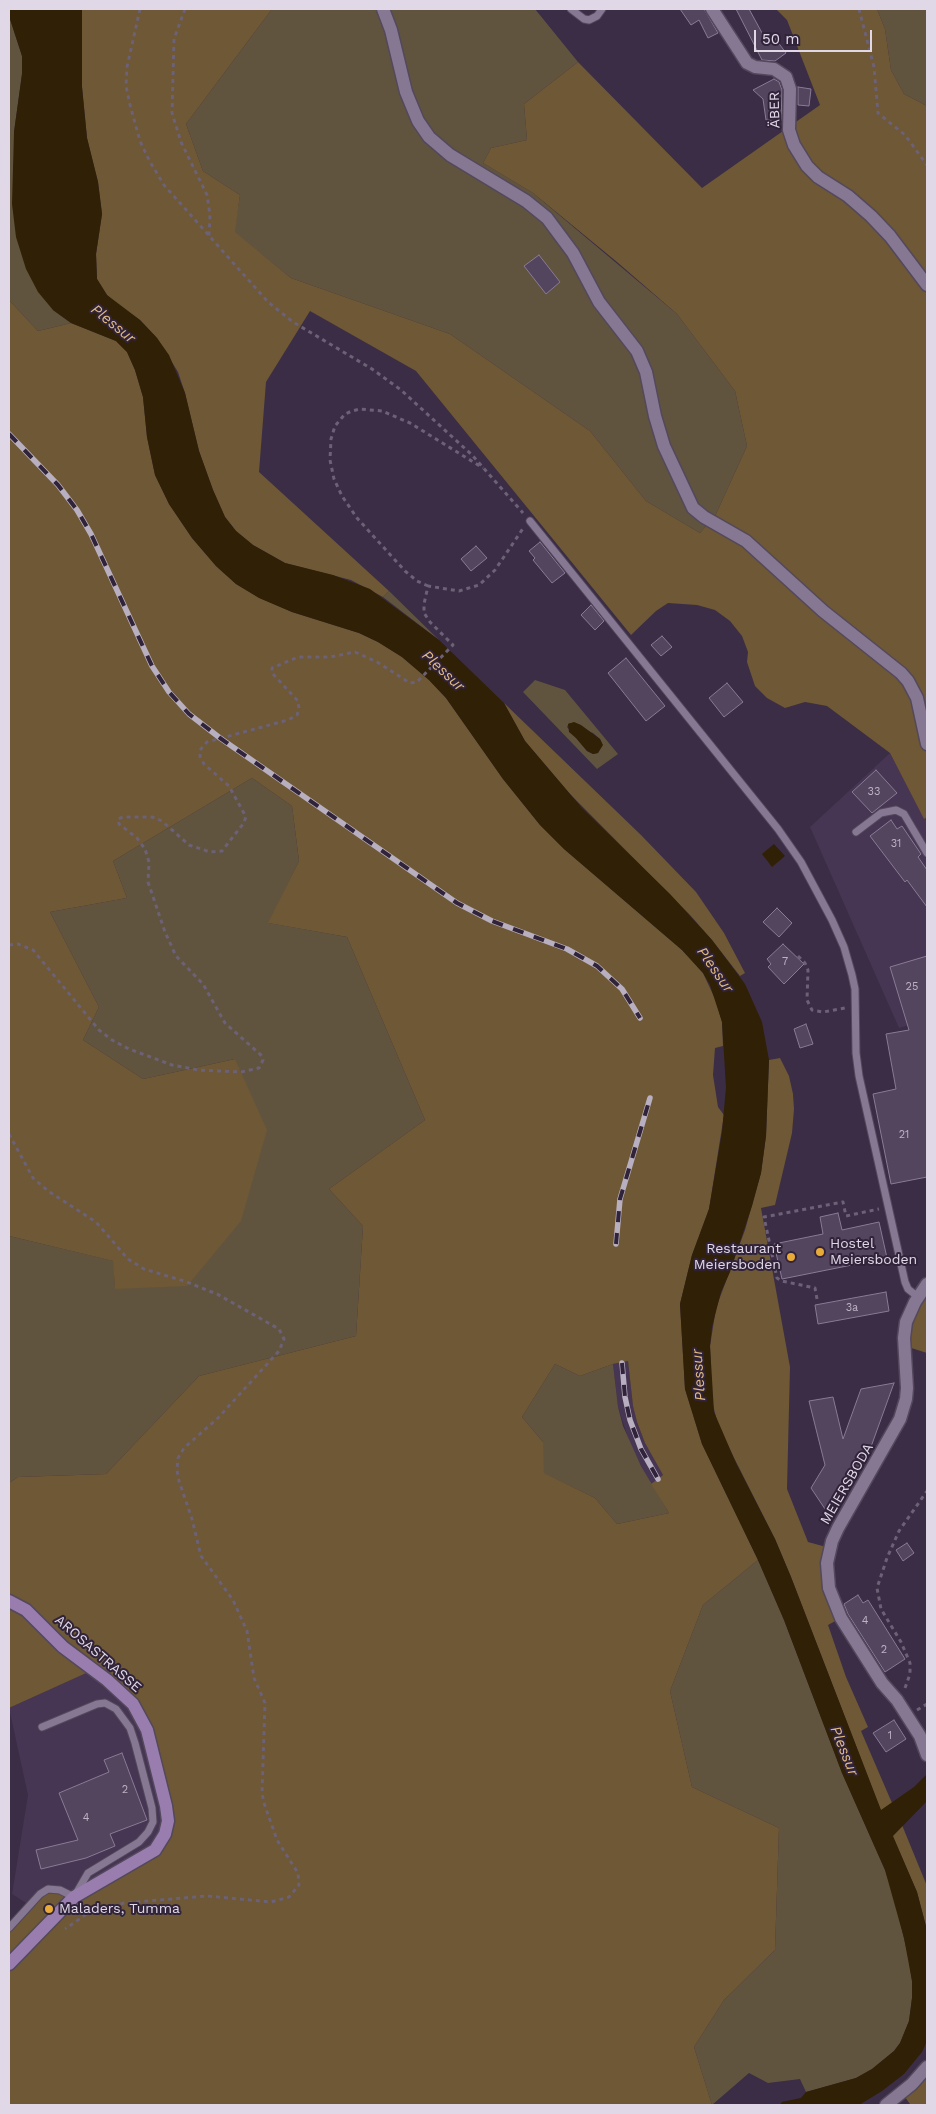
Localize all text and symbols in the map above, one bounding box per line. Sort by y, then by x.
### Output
scale bar [756,20,874,52]
text: 50 m [762,30,799,48]
street label: ÄBER [766,92,784,128]
water label: Plessur [87,301,139,347]
water label: Plessur [418,647,468,695]
house number: 33 [868,785,880,799]
house number: 31 [891,837,901,851]
water label: Plessur [693,943,737,997]
house number: 7 [782,955,788,969]
house number: 25 [906,980,918,994]
house number: 21 [899,1128,909,1142]
place label: Hostel Meiersboden [830,1236,917,1268]
place label: Restaurant Meiersboden [694,1241,781,1274]
marker: Hostel Meiersboden [814,1246,826,1258]
marker: Restaurant Meiersboden [785,1251,797,1263]
house number: 3a [846,1301,858,1315]
water label: Plessur [688,1348,710,1402]
street label: MEIERSBODA [817,1440,877,1528]
street label: AROSASTRASSE [51,1612,145,1696]
house number: 4 [862,1614,868,1628]
house number: 2 [881,1643,887,1657]
water label: Plessur [826,1723,862,1779]
house number: 1 [888,1729,892,1743]
house number: 2 [122,1783,128,1797]
house number: 4 [83,1811,89,1825]
place label: Maladers, Tumma [59,1901,180,1917]
marker: Maladers, Tumma [43,1903,55,1915]

